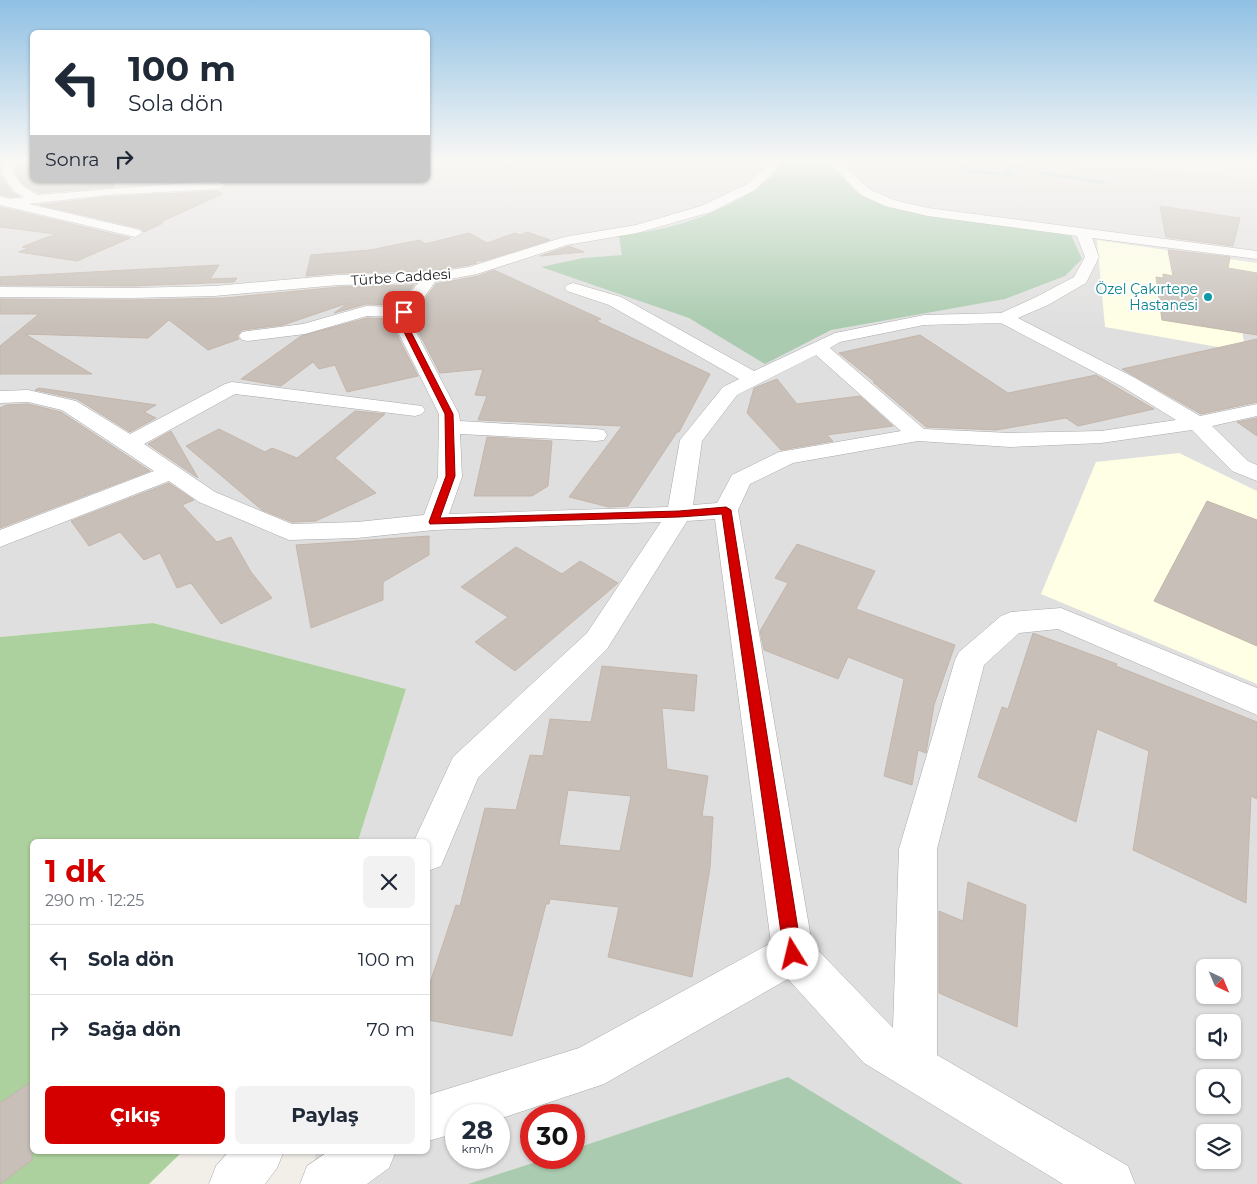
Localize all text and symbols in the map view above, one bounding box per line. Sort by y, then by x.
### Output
text: 100 m [128,47,236,90]
icon: left [45,50,110,115]
text: Sola dön [128,90,224,117]
icon: right [110,145,138,173]
text: Sonra [45,148,100,171]
street label: Türbe Caddesi [350,265,452,289]
place label: Özel Çakırtepe Hastanesi [1096,280,1198,314]
pin [383,291,425,333]
marker: Özel Çakırtepe Hastanesi [1202,291,1214,303]
icon: arrive [390,298,418,326]
text: 1 dk [45,853,106,890]
button: close [363,856,415,908]
text: 290 m · 12:25 [45,891,144,910]
position arrow [766,927,818,979]
icon: left [45,946,73,974]
text: Sola dön [88,948,174,971]
text: 100 m [358,948,415,971]
north arrow [1196,959,1241,1004]
map controls [1196,959,1241,1169]
button: sound [1196,1014,1241,1059]
icon: right [45,1016,73,1044]
text: Sağa dön [88,1018,181,1041]
text: 70 m [366,1018,415,1041]
button: search [1196,1069,1241,1114]
button: Çıkış [45,1086,225,1144]
button: Paylaş [235,1086,415,1144]
speed limit sign: 30 [520,1104,585,1169]
text: 28 [462,1115,493,1145]
button: layers [1196,1124,1241,1169]
text: km/h [461,1141,494,1156]

